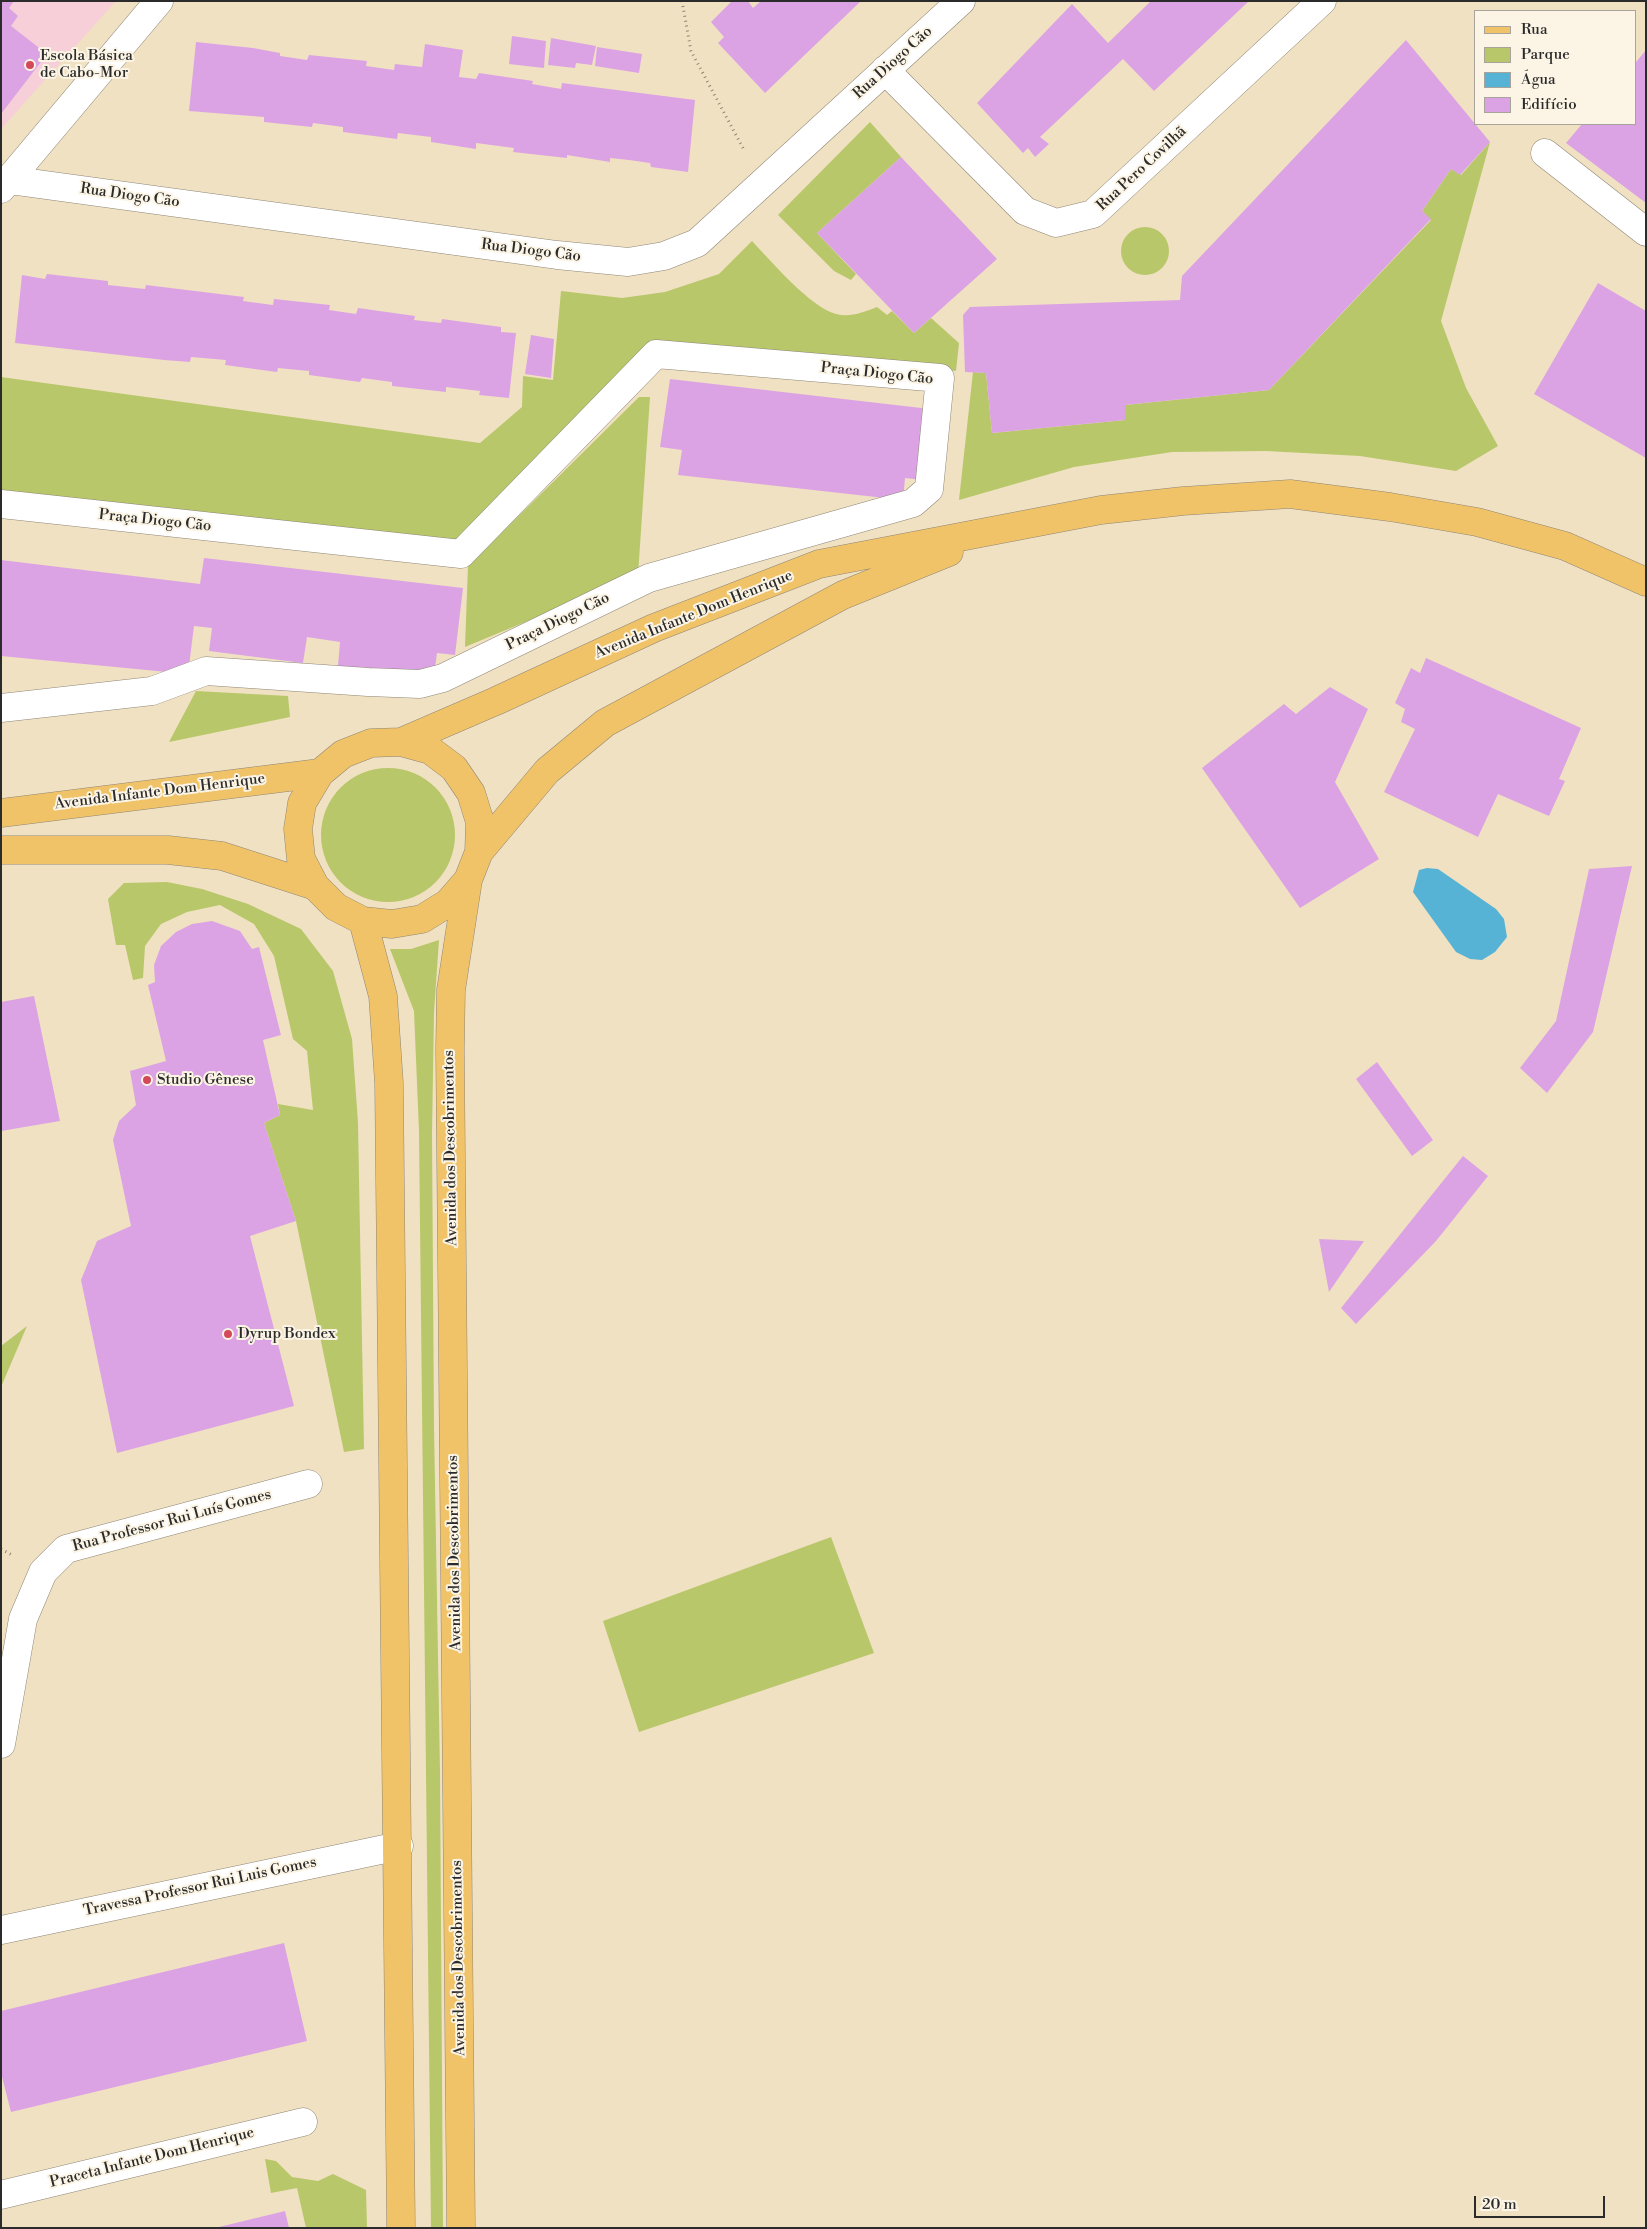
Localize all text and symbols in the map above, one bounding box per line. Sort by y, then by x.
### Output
legend [1474,10,1637,125]
text: Rua [1521,20,1548,39]
street label: Rua Diogo Cão [850,23,936,103]
text: Parque [1521,45,1570,64]
place label: Escola Básica de Cabo-Mor [40,47,133,82]
marker: Escola Básica de Cabo-Mor [24,59,36,71]
text: Água [1521,70,1556,89]
text: Edifício [1521,95,1577,114]
street label: Rua Pero Covilhã [1093,123,1191,215]
street label: Rua Diogo Cão [79,180,181,212]
street label: Rua Diogo Cão [480,236,582,266]
street label: Praça Diogo Cão [820,359,934,389]
street label: Praça Diogo Cão [98,506,212,536]
street label: Avenida Infante Dom Henrique [592,567,796,663]
street label: Praça Diogo Cão [503,589,613,655]
street label: Avenida Infante Dom Henrique [54,770,266,814]
street label: Avenida dos Descobrimentos [440,1050,462,1246]
place label: Studio Gênese [157,1071,254,1089]
marker: Studio Gênese [141,1074,153,1086]
place label: Dyrup Bondex [238,1325,336,1343]
marker: Dyrup Bondex [222,1328,234,1340]
street label: Avenida dos Descobrimentos [444,1455,466,1651]
street label: Rua Professor Rui Luís Gomes [71,1486,273,1556]
street label: Travessa Professor Rui Luis Gomes [82,1853,318,1921]
street label: Avenida dos Descobrimentos [448,1860,470,2056]
street label: Praceta Infante Dom Henrique [48,2124,256,2192]
scale bar [1477,2186,1608,2218]
text: 20 m [1482,2195,1517,2214]

